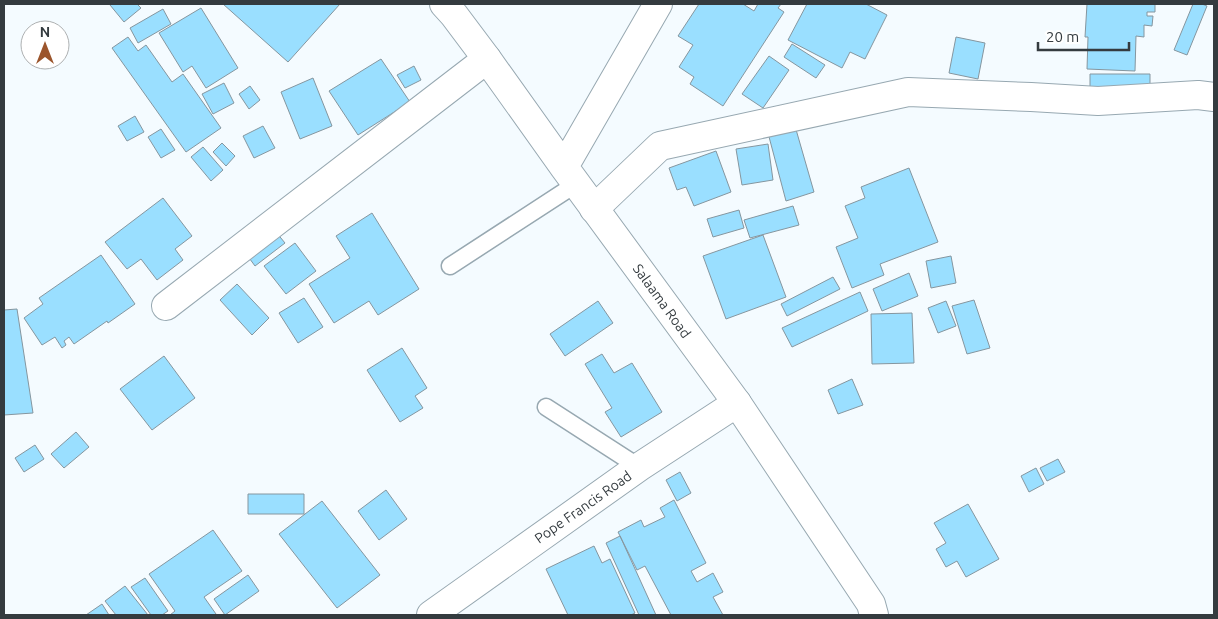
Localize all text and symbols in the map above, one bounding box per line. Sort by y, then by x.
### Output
north arrow [20,20,70,70]
scale bar [1038,20,1129,52]
text: N [40,24,50,40]
text: 20 m [1046,28,1079,45]
street label: Salaama Road [630,261,694,341]
street label: Pope Francis Road [531,468,635,546]

